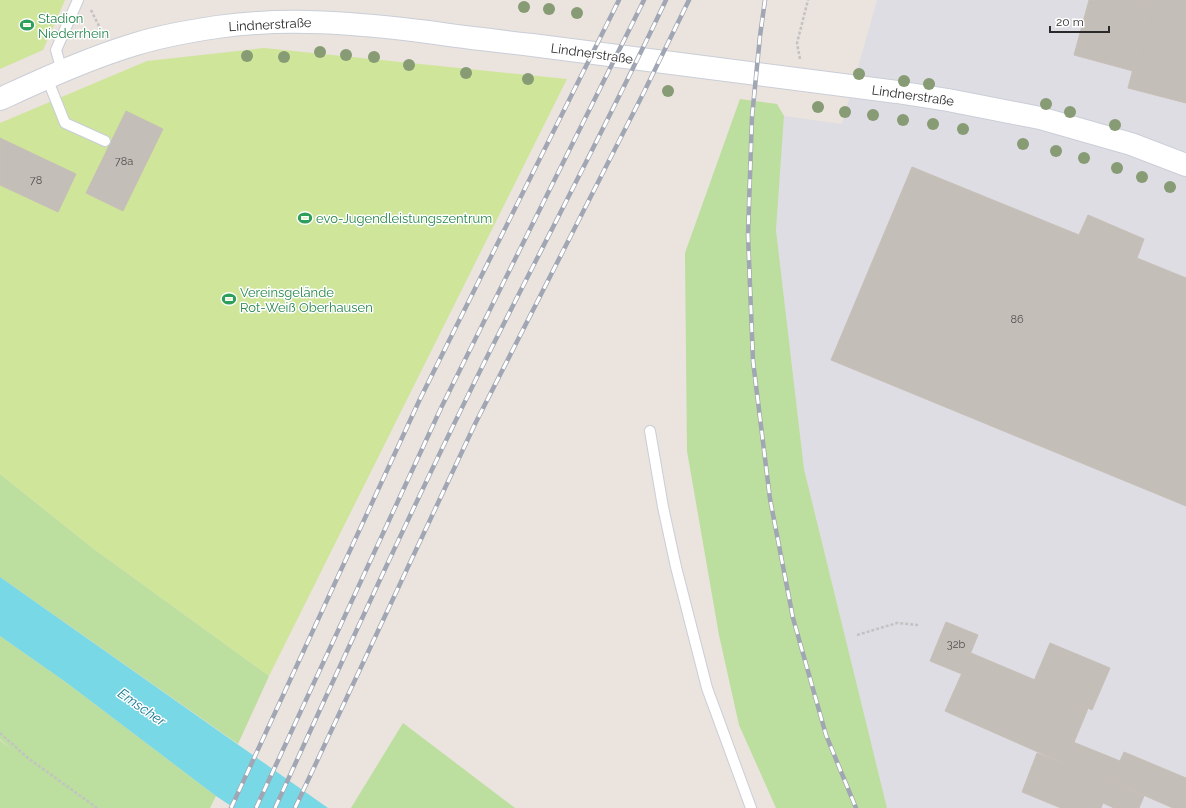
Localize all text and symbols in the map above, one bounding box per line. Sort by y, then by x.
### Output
scale bar [1050,8,1109,34]
place label: Stadion Niederrhein [38,11,109,41]
street label: Lindnerstraße [228,15,312,34]
text: 20 m [1056,15,1084,29]
sports icon: Stadion Niederrhein [19,17,35,33]
street label: Lindnerstraße [550,40,634,67]
street label: Lindnerstraße [871,82,955,109]
house number: 78a [115,155,133,168]
house number: 78 [30,174,42,187]
sports icon: evo-Jugendleistungszentrum [297,210,313,226]
place label: evo-Jugendleistungszentrum [316,211,492,226]
place label: Vereinsgelände Rot-Weiß Oberhausen [240,285,373,315]
sports icon: Vereinsgelände Rot-Weiß Oberhausen [221,291,237,307]
house number: 86 [1010,313,1024,326]
house number: 32b [947,638,965,651]
water label: Emscher [115,685,170,730]

